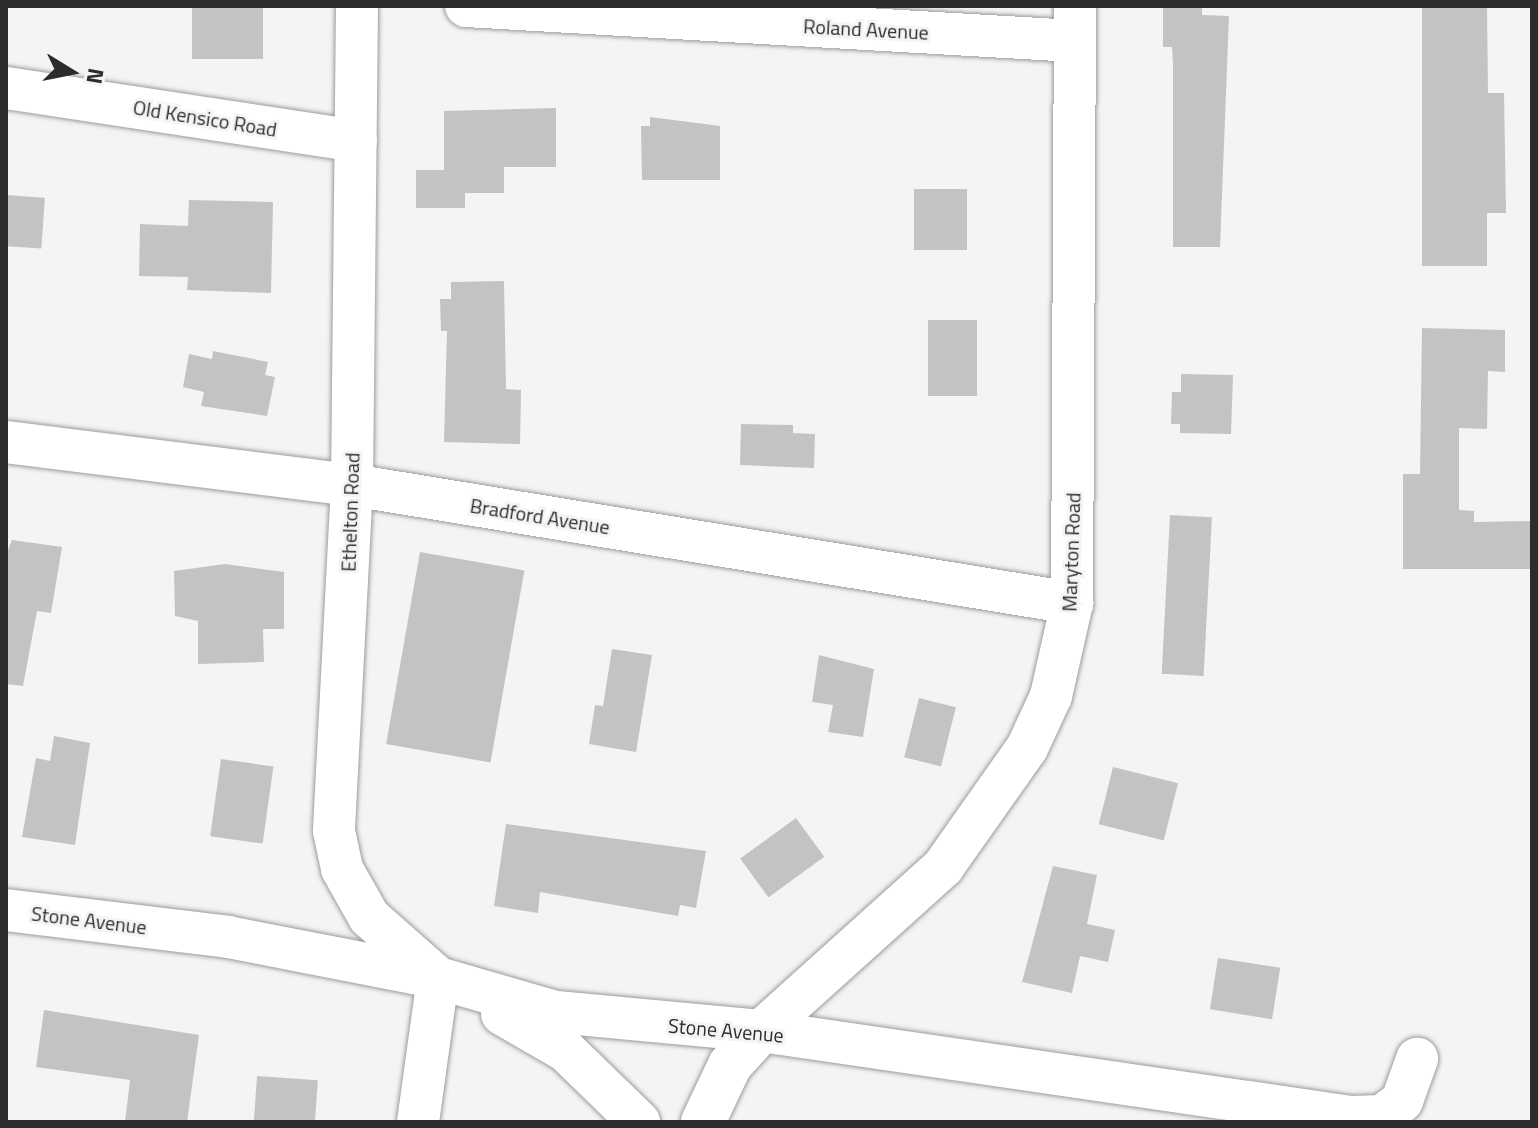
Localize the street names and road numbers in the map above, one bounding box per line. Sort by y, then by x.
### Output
street label: Roland Avenue [803,14,929,44]
street label: Old Kensico Road [131,95,279,141]
street label: Ethelton Road [336,452,364,572]
street label: Maryton Road [1057,492,1085,612]
street label: Bradford Avenue [468,493,612,539]
street label: Stone Avenue [30,901,148,939]
street label: Stone Avenue [667,1013,785,1047]

